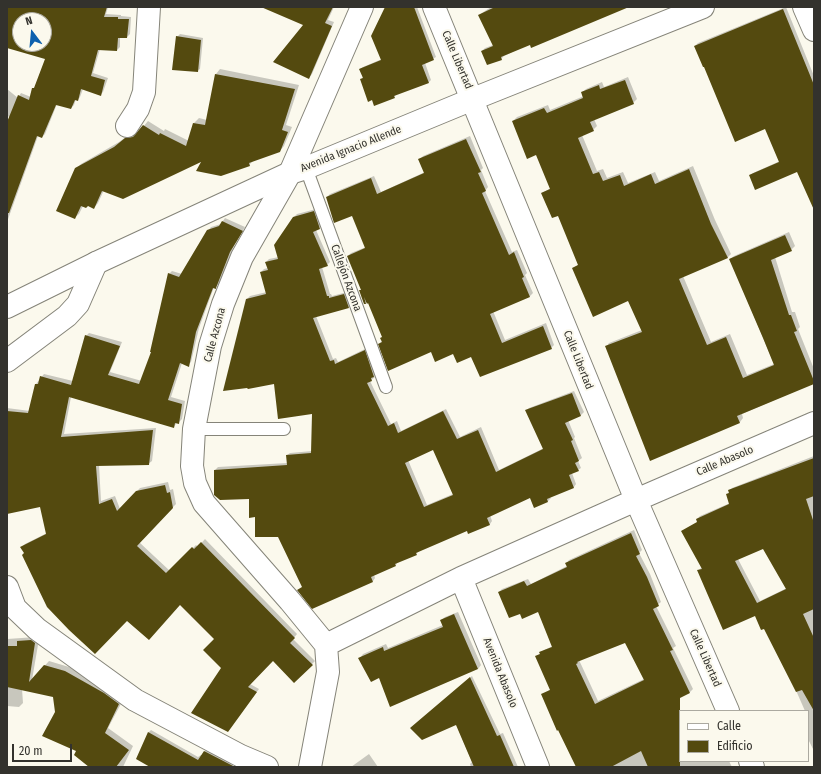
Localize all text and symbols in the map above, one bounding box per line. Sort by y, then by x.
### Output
north arrow [12,12,52,52]
text: N [24,14,34,28]
street label: Calle Libertad [439,29,475,91]
street label: Avenida Ignacio Allende [299,123,403,175]
street label: Callejón Azcona [328,243,364,313]
street label: Calle Azcona [201,306,229,364]
street label: Calle Libertad [560,329,596,391]
street label: Calle Abasolo [695,443,755,479]
street label: Calle Libertad [686,627,724,689]
street label: Avenida Abasolo [480,636,520,710]
legend [679,710,809,762]
text: Calle [717,719,741,733]
scale bar [14,736,74,762]
text: Edificio [717,739,753,753]
text: 20 m [19,744,43,758]

